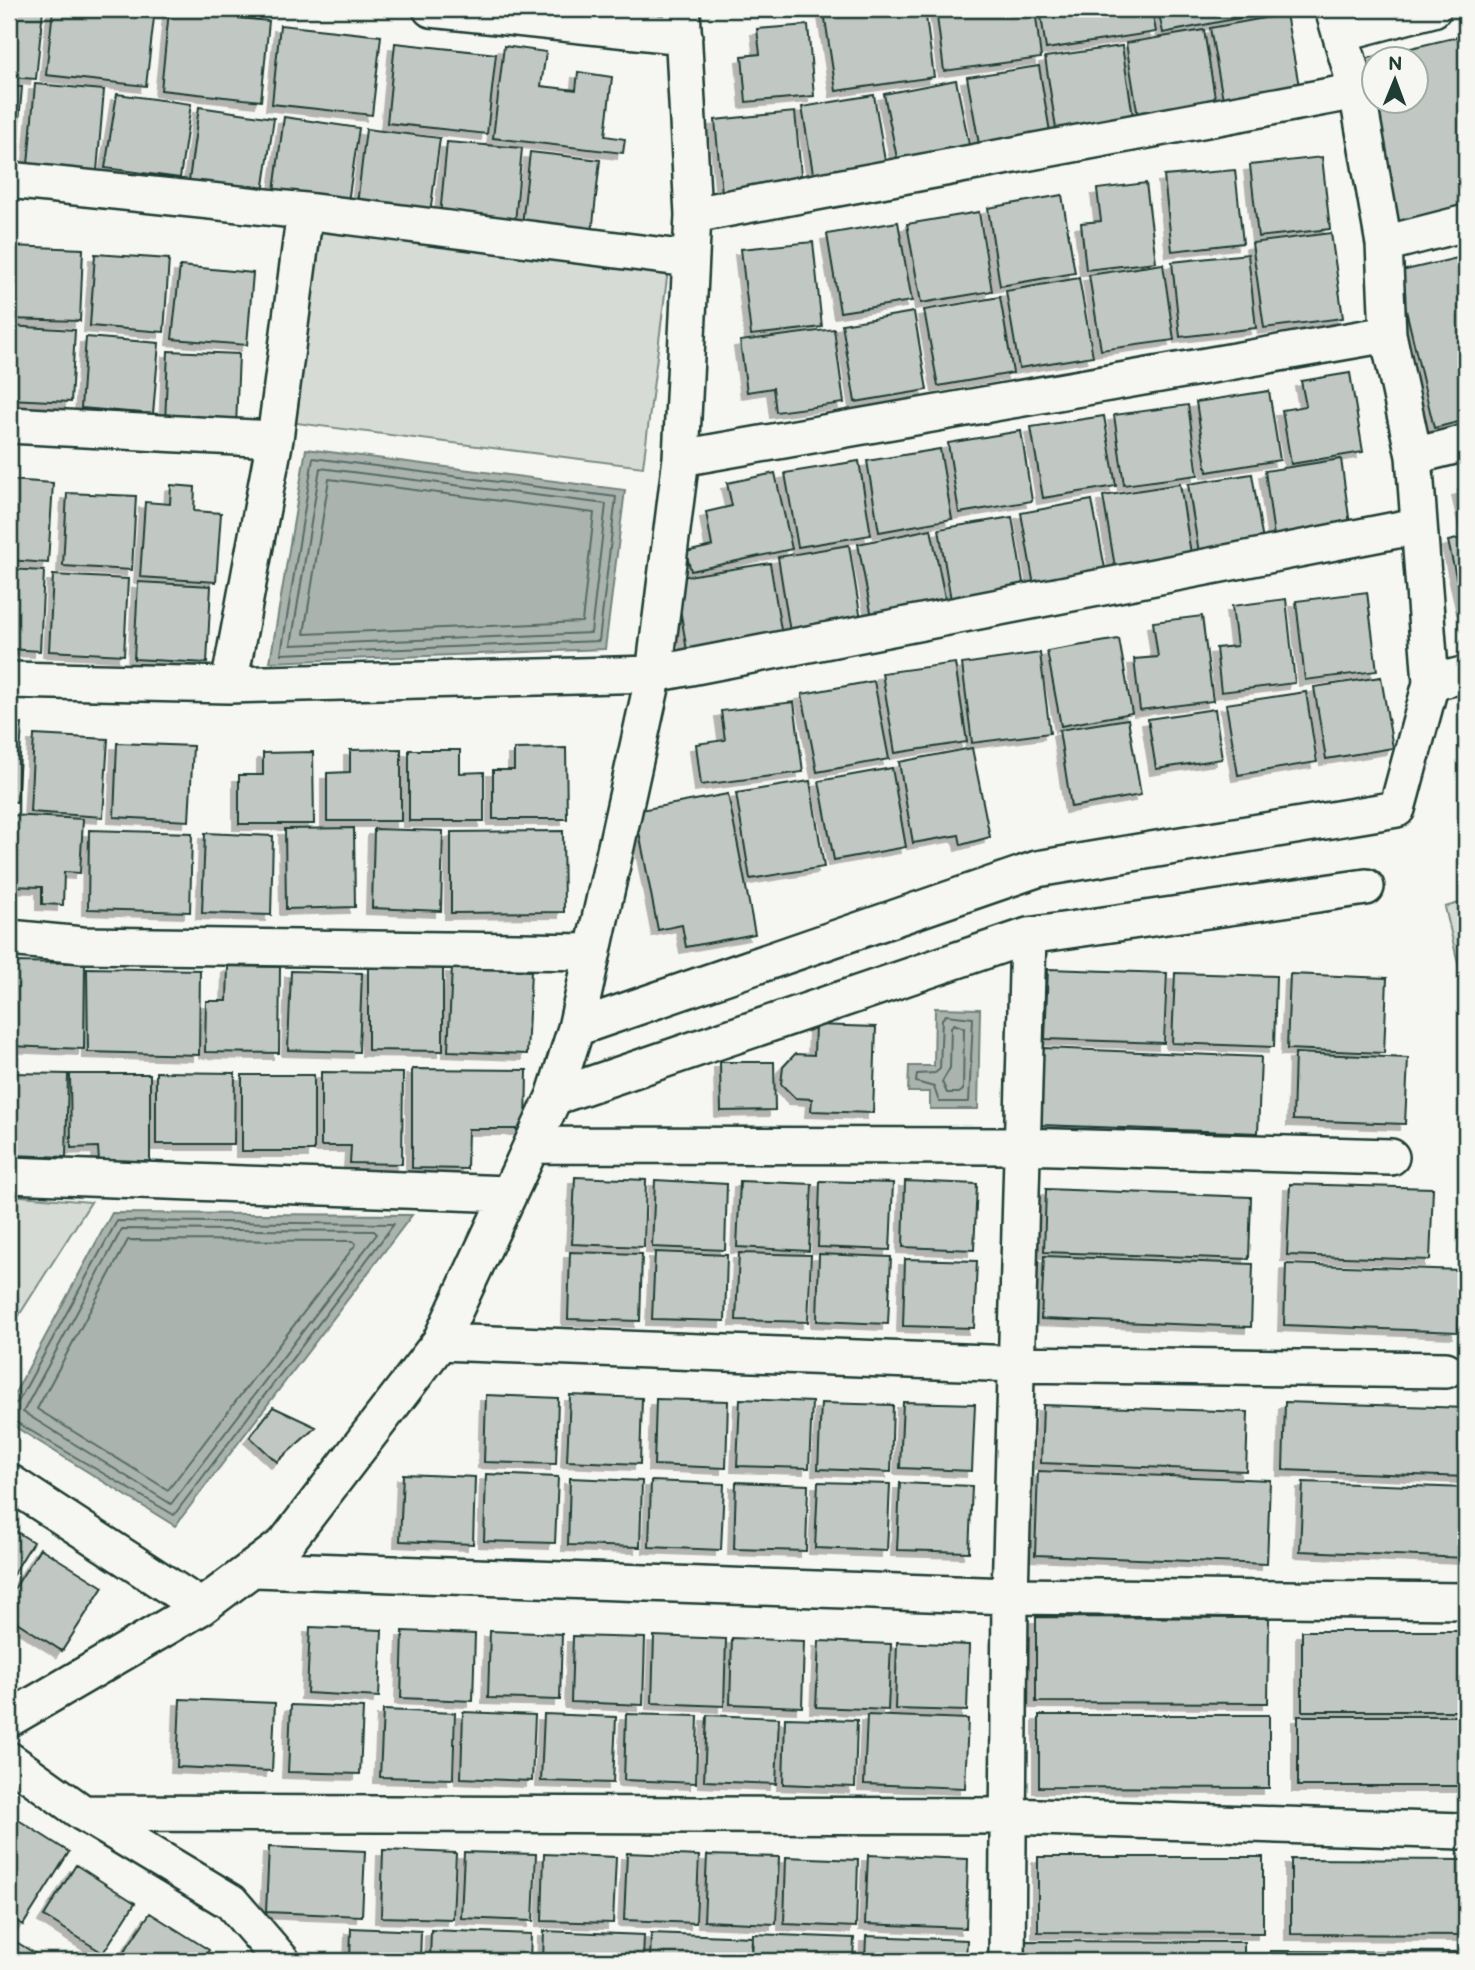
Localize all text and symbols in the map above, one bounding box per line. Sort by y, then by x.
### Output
north arrow [1360,46,1430,116]
text: N [1388,53,1403,76]

